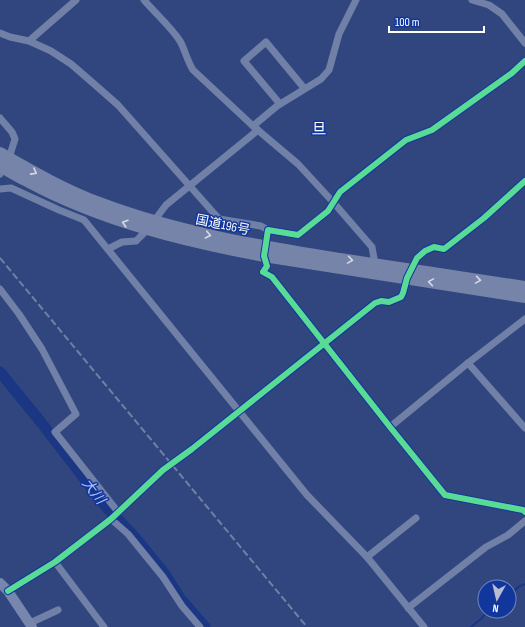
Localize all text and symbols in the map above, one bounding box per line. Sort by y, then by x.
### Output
scale bar [389,8,484,34]
text: 100 m [395,15,420,30]
district label: 旦 [311,120,327,139]
one-way arrow [29,168,37,175]
street label: 国道196号 [194,211,251,239]
one-way arrow [122,219,129,228]
one-way arrow [205,230,211,238]
one-way arrow [347,255,353,264]
one-way arrow [475,275,481,284]
one-way arrow [428,278,434,287]
water label: 大川 [78,475,110,509]
north arrow [477,579,517,619]
text: N [492,602,499,615]

